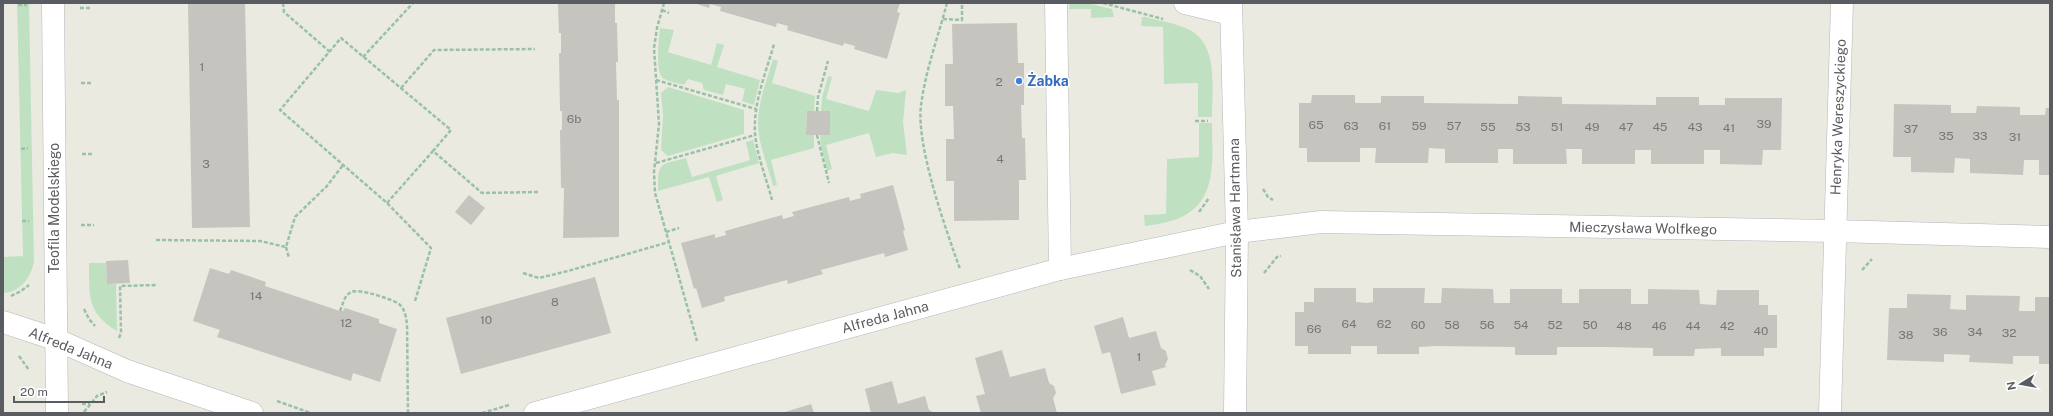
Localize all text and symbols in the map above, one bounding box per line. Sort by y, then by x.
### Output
street label: Henryka Wereszyckiego [1827,39,1849,195]
house number: 1 [200,60,204,74]
place label: Żabka [1027,72,1069,89]
house number: 2 [995,75,1003,89]
marker: Żabka [1014,76,1024,86]
house number: 6b [567,112,581,126]
house number: 39 [1757,117,1771,131]
house number: 65 [1308,118,1324,132]
house number: 63 [1344,119,1358,133]
house number: 61 [1379,119,1391,133]
house number: 59 [1411,119,1427,133]
house number: 57 [1447,119,1461,133]
house number: 55 [1480,120,1496,134]
house number: 53 [1515,120,1531,134]
house number: 51 [1551,120,1563,134]
house number: 49 [1584,120,1600,134]
house number: 47 [1619,120,1633,134]
house number: 45 [1652,120,1668,134]
house number: 43 [1687,120,1703,134]
house number: 41 [1723,121,1735,135]
house number: 37 [1904,122,1918,136]
house number: 35 [1938,129,1954,143]
house number: 33 [1972,129,1988,143]
house number: 31 [2009,130,2021,144]
street label: Stanisława Hartmana [1226,138,1244,278]
street label: Teofila Modelskiego [46,143,62,273]
house number: 4 [996,152,1004,166]
house number: 3 [202,157,210,171]
street label: Mieczysława Wolfkego [1569,219,1717,237]
house number: 14 [250,289,263,303]
house number: 8 [551,295,559,309]
street label: Alfreda Jahna [840,298,930,336]
house number: 10 [480,313,492,327]
house number: 12 [340,316,352,330]
house number: 64 [1342,317,1357,331]
house number: 62 [1377,317,1391,331]
house number: 60 [1411,318,1425,332]
house number: 58 [1444,318,1460,332]
house number: 56 [1479,318,1495,332]
house number: 54 [1513,318,1529,332]
house number: 52 [1548,318,1562,332]
house number: 50 [1582,318,1598,332]
house number: 48 [1616,319,1632,333]
house number: 46 [1651,319,1667,333]
house number: 44 [1685,319,1701,333]
house number: 42 [1720,319,1734,333]
house number: 66 [1307,322,1321,336]
street label: Alfreda Jahna [27,324,115,372]
house number: 40 [1754,324,1768,338]
house number: 36 [1933,325,1947,339]
house number: 34 [1967,325,1983,339]
house number: 32 [2002,326,2016,340]
house number: 38 [1898,328,1914,342]
house number: 1 [1137,350,1141,364]
north arrow [2001,364,2041,404]
scale bar [14,378,104,404]
text: N [2004,381,2018,391]
text: 20 m [20,385,48,399]

